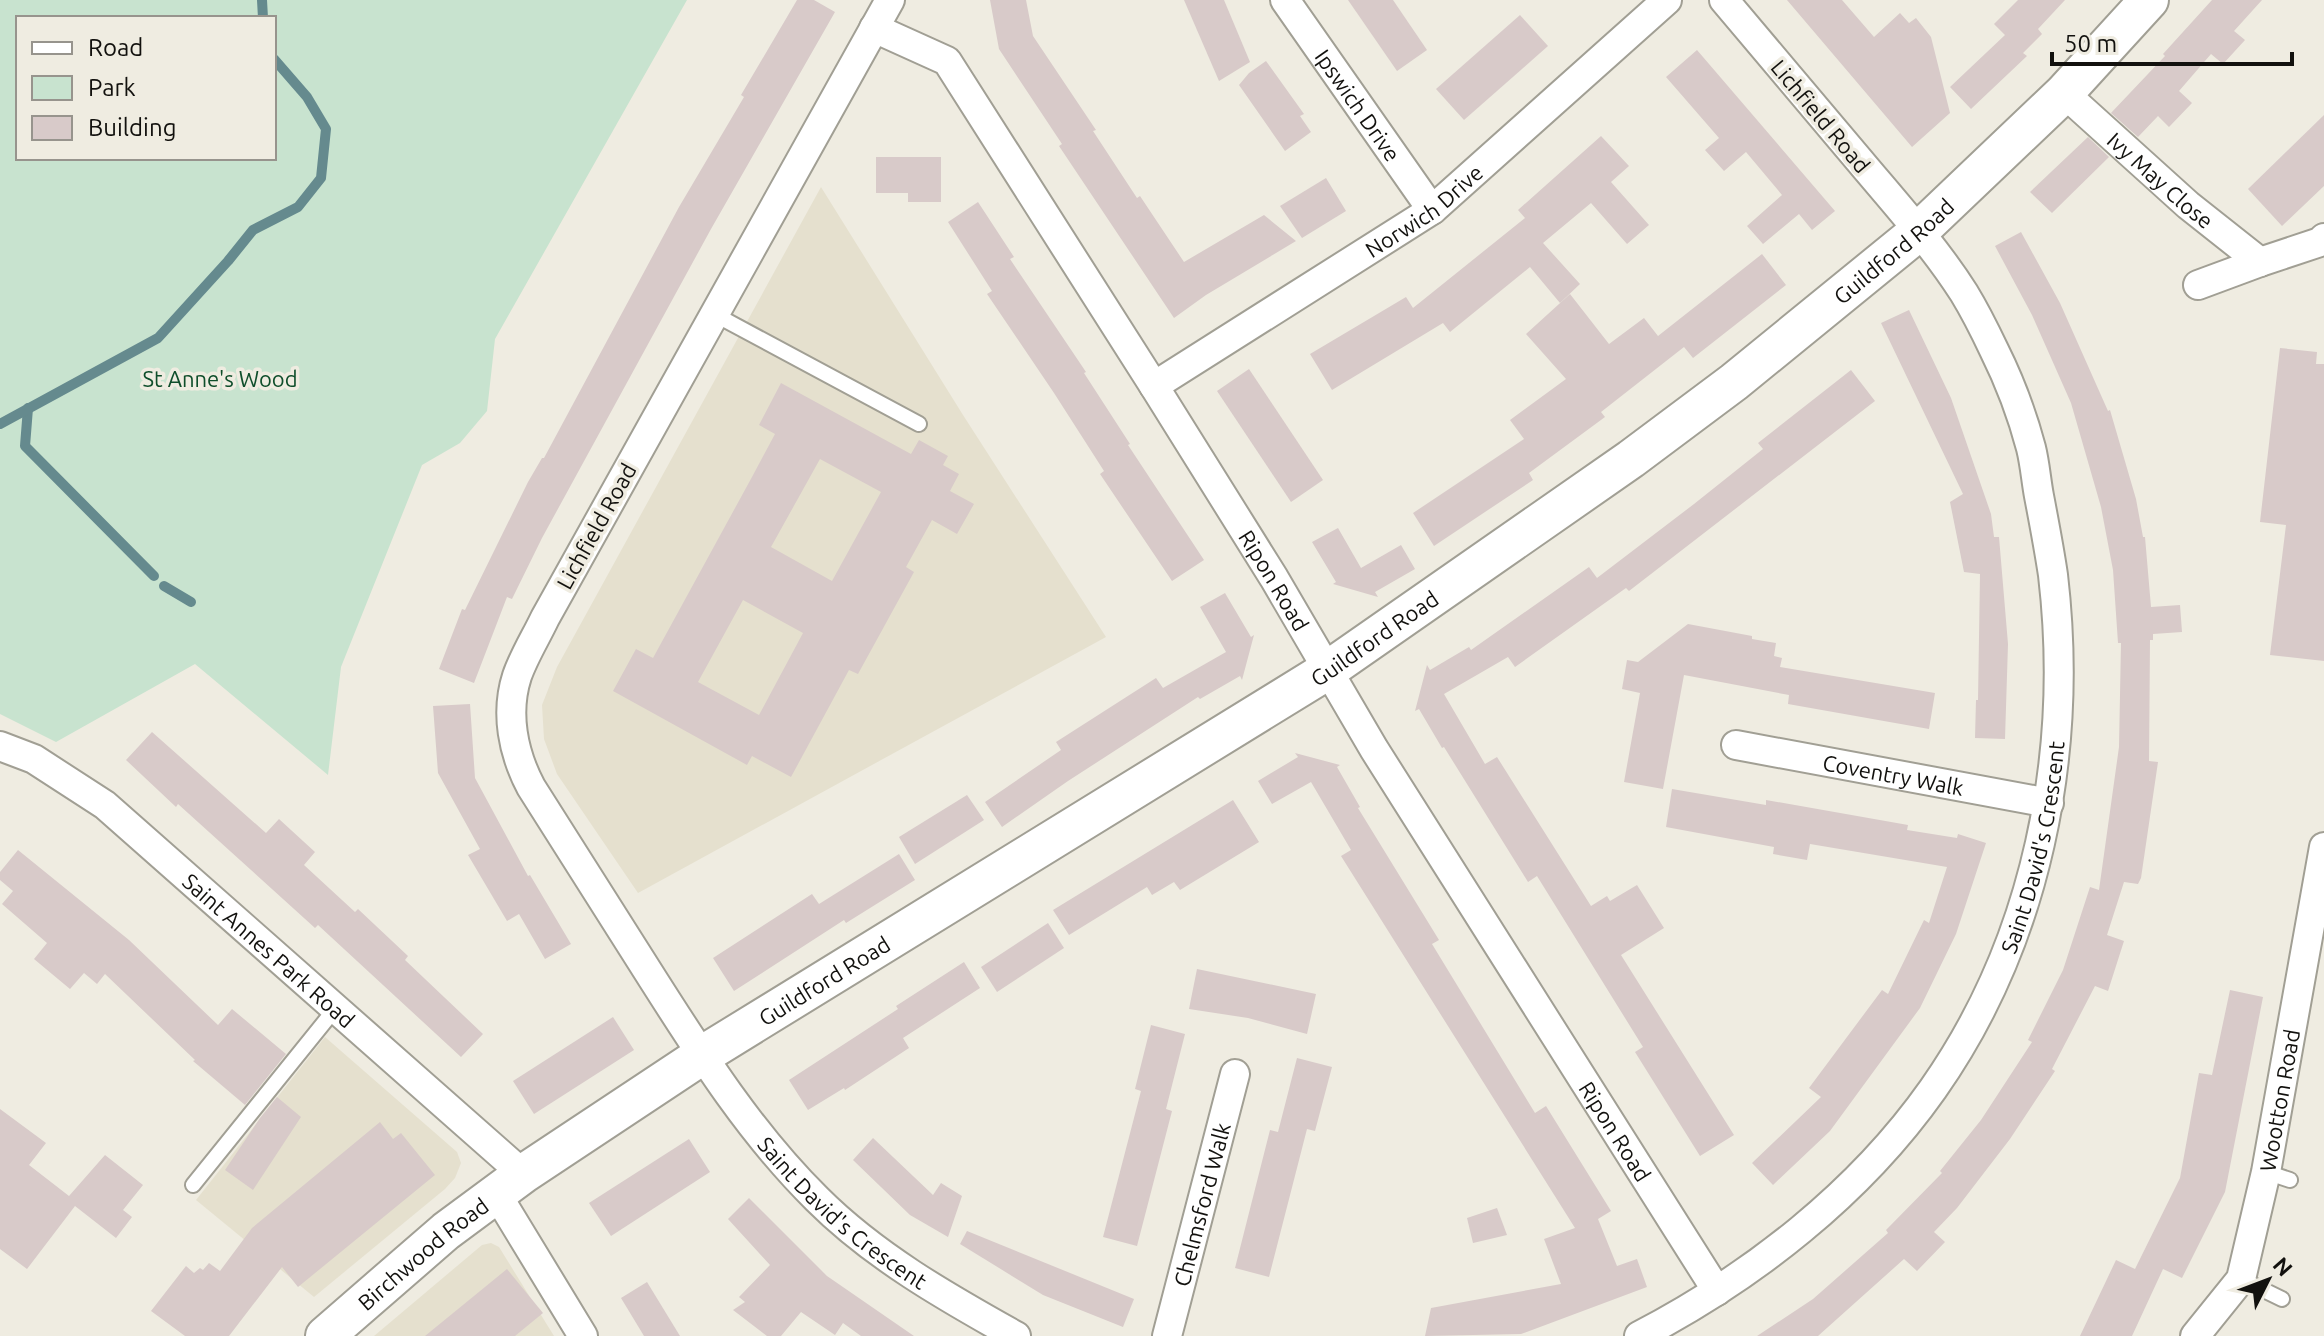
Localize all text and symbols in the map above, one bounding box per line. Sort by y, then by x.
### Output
legend [16,16,276,160]
scale bar [2052,16,2292,66]
text: 50 m [2064,30,2117,57]
text: Road [88,34,143,61]
street label: Ipswich Drive [1311,44,1406,165]
street label: Lichfield Road [1767,54,1875,178]
text: Park [88,74,136,101]
text: Building [88,114,176,141]
street label: Ivy May Close [2103,126,2219,233]
street label: Norwich Drive [1360,159,1487,262]
street label: Guildford Road [1828,193,1958,309]
park label: St Anne's Wood [142,366,298,391]
street label: Lichfield Road [551,459,641,593]
street label: Ripon Road [1235,525,1314,635]
street label: Guildford Road [1306,585,1443,690]
street label: Saint David's Crescent [1995,740,2068,957]
street label: Coventry Walk [1821,749,1966,799]
street label: Saint Annes Park Road [178,868,360,1032]
street label: Guildford Road [754,930,894,1030]
street label: Wootton Road [2254,1027,2304,1173]
street label: Ripon Road [1575,1076,1657,1185]
street label: Chelmsford Walk [1168,1120,1234,1289]
street label: Saint David's Crescent [754,1131,932,1294]
street label: Birchwood Road [352,1192,493,1315]
north arrow [2228,1240,2308,1320]
text: N [2268,1252,2298,1281]

